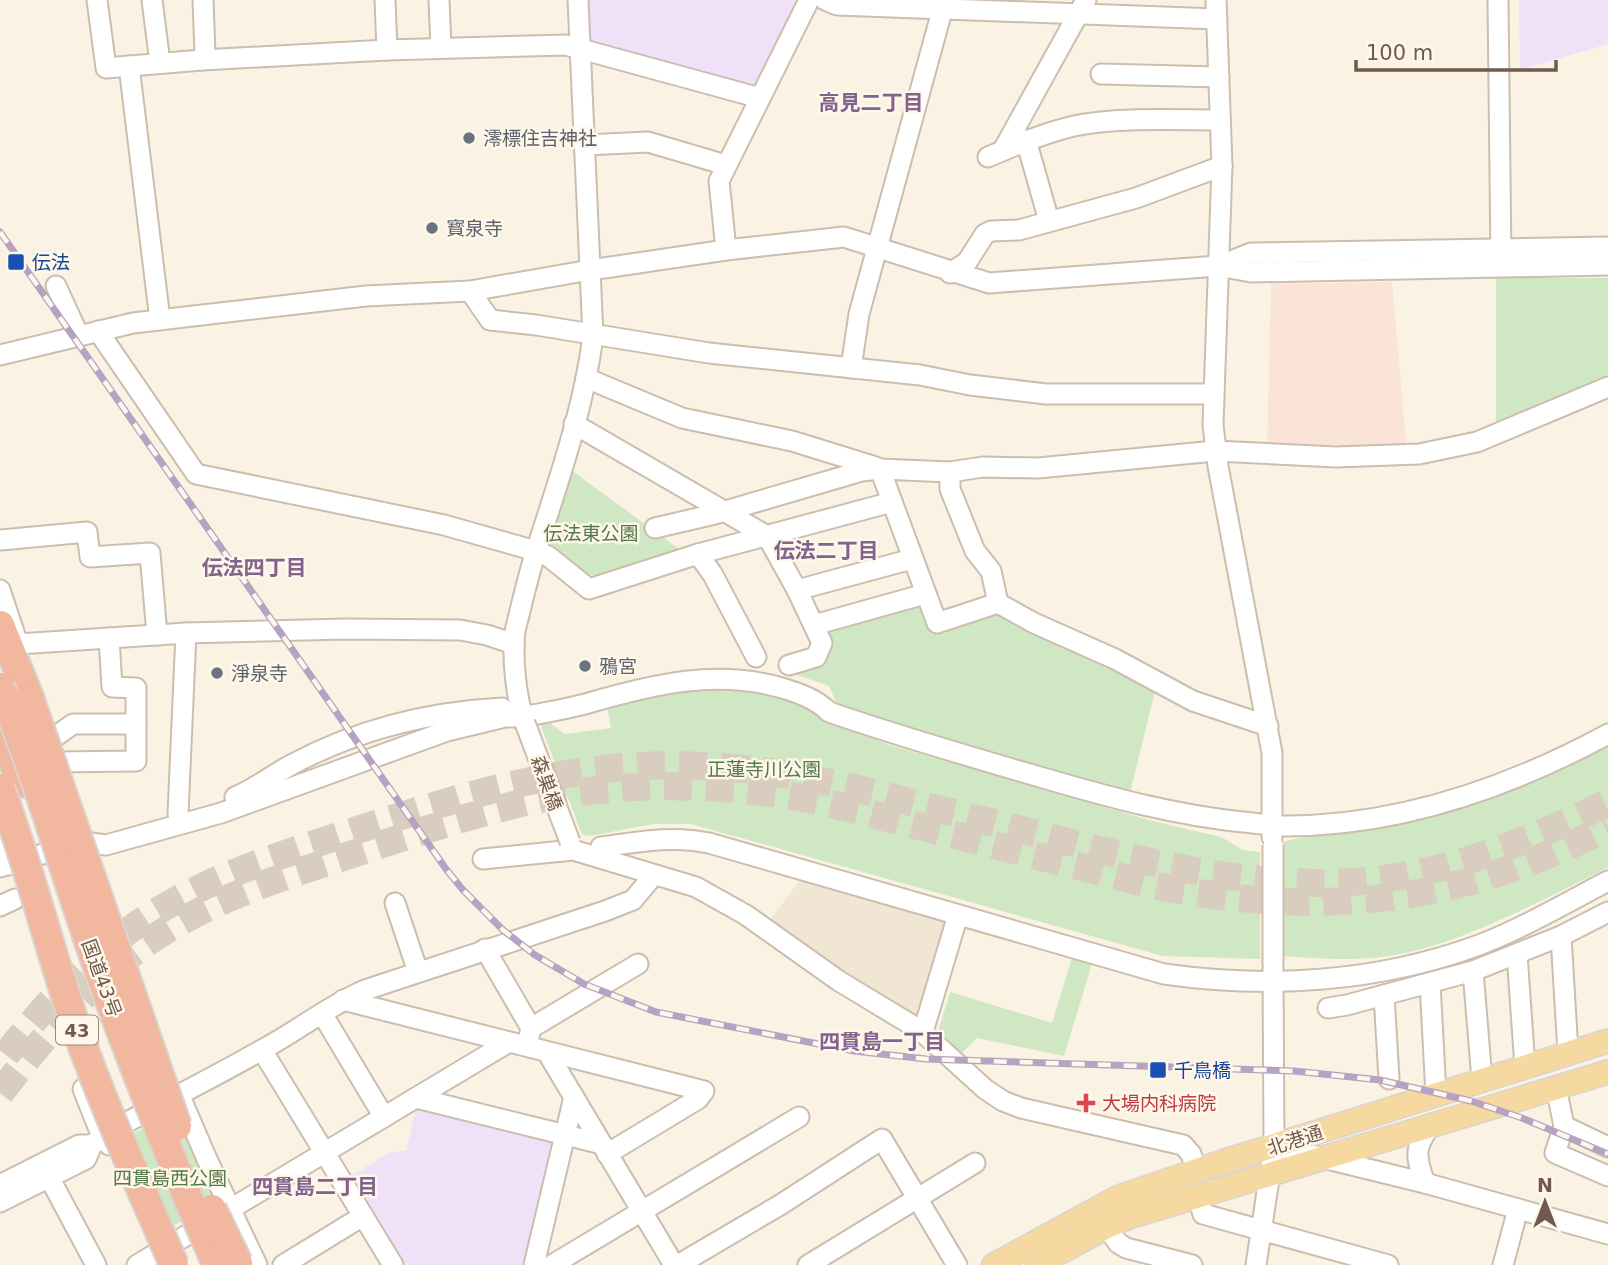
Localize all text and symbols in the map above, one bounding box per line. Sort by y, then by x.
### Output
scale bar [1356,28,1556,72]
text: 100 m [1366,41,1433,65]
district label: 高見二丁目 [819,91,924,115]
place label: 澪標住吉神社 [483,127,597,149]
marker: 澪標住吉神社 [461,130,477,146]
place label: 寳泉寺 [446,217,503,239]
marker: 寳泉寺 [424,220,440,236]
place label: 伝法 [32,251,70,273]
marker: 伝法 [6,252,26,272]
park label: 伝法東公園 [543,522,639,544]
district label: 伝法二丁目 [774,539,879,563]
district label: 伝法四丁目 [202,556,307,580]
place label: 鴉宮 [599,655,637,677]
marker: 鴉宮 [577,658,593,674]
place label: 淨泉寺 [231,662,288,684]
marker: 淨泉寺 [209,665,225,681]
street label: 森巣橋 [527,752,567,814]
park label: 正蓮寺川公園 [707,758,821,780]
street label: 国道43号 [78,936,126,1020]
road number: 43 [56,1015,98,1044]
district label: 四貫島一丁目 [819,1030,945,1054]
place label: 千鳥橋 [1174,1059,1231,1081]
marker: 千鳥橋 [1148,1060,1168,1080]
place label: 大場内科病院 [1102,1092,1216,1114]
marker: 大場内科病院 [1076,1093,1096,1113]
street label: 北港通 [1264,1121,1326,1159]
park label: 四貫島西公園 [113,1167,227,1189]
north arrow [1510,1167,1580,1237]
text: N [1537,1174,1553,1196]
district label: 四貫島二丁目 [252,1175,378,1199]

